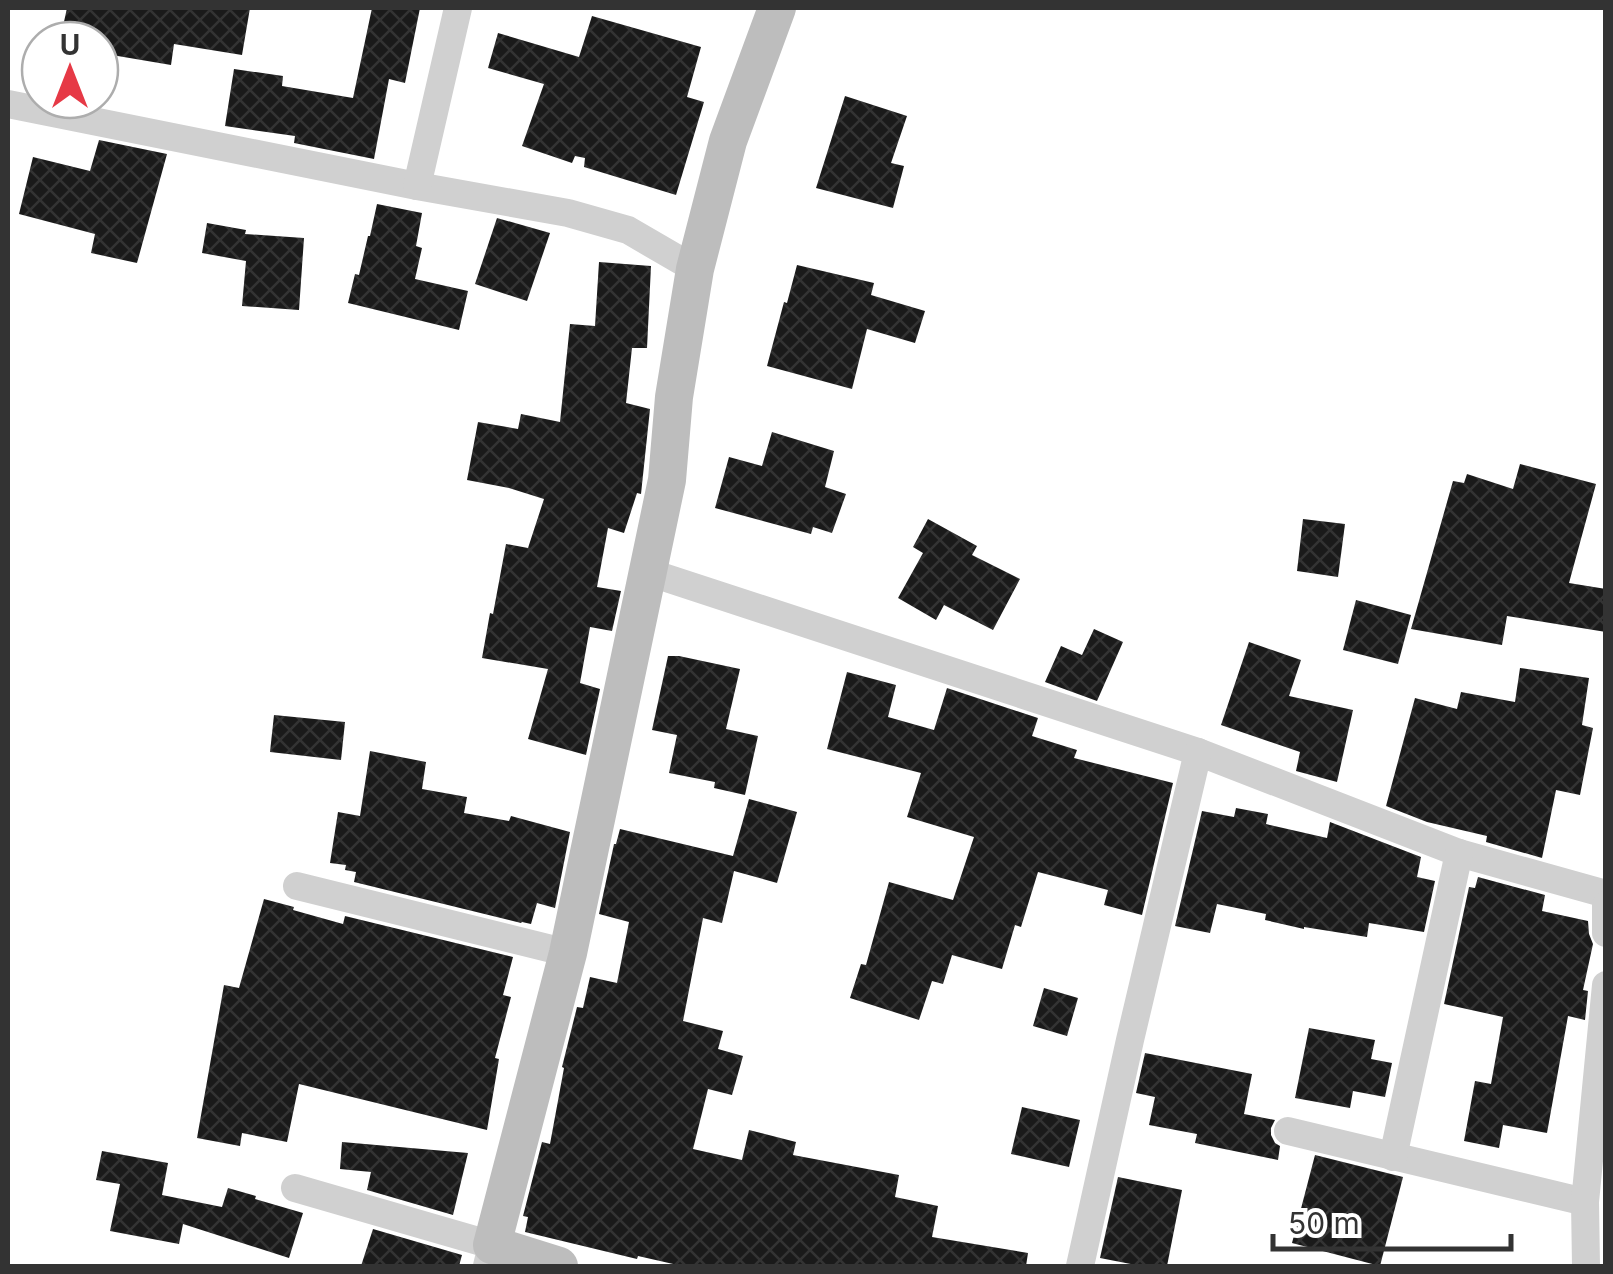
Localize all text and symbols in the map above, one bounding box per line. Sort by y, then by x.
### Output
north arrow [20,20,120,120]
text: U [60,28,80,62]
scale bar [1273,1189,1510,1251]
text: 50 m [1288,1205,1360,1241]

